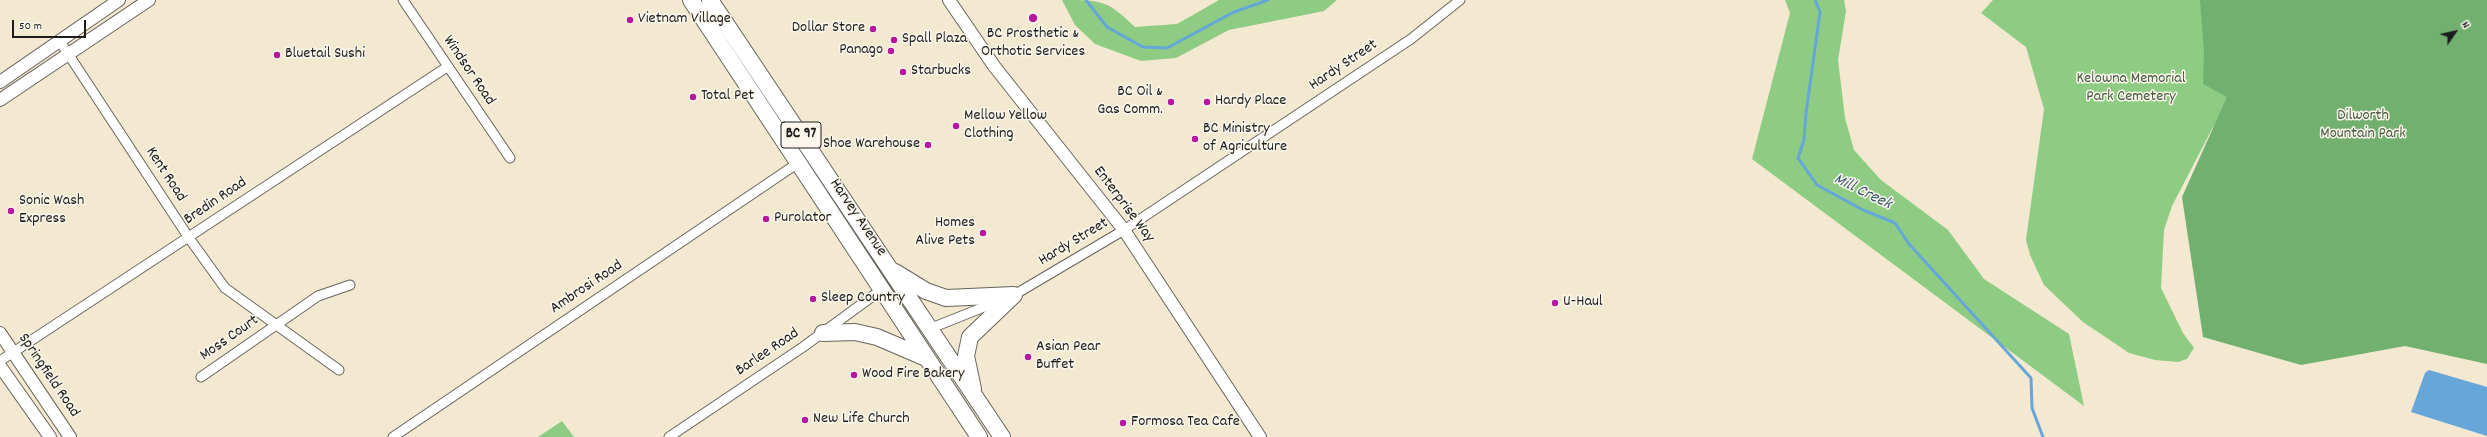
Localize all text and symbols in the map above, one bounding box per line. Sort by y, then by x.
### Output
place label: Vietnam Village [638,10,731,30]
scale bar [14,12,88,38]
marker: BC Prosthetic & Orthotic Services [1027,12,1039,24]
north arrow [2435,12,2475,52]
marker: Vietnam Village [625,15,635,25]
text: 50 m [19,18,42,35]
place label: Dollar Store [792,19,865,39]
text: N [2457,19,2473,32]
marker: Dollar Store [868,24,878,34]
place label: BC Prosthetic & Orthotic Services [981,25,1085,63]
place label: Spall Plaza [902,30,967,50]
street label: Windsor Road [438,32,498,110]
marker: Spall Plaza [889,35,899,45]
street label: Hardy Street [1306,36,1382,96]
place label: Panago [839,41,883,61]
place label: Bluetail Sushi [285,45,365,65]
marker: Panago [886,46,896,56]
marker: Bluetail Sushi [272,50,282,60]
place label: Starbucks [911,62,971,82]
marker: Starbucks [898,67,908,77]
park label: Kelowna Memorial Park Cemetery [2077,70,2185,108]
place label: BC Oil & Gas Comm. [1097,83,1163,121]
place label: Total Pet [701,87,754,107]
marker: Total Pet [688,92,698,102]
place label: Hardy Place [1215,92,1286,112]
marker: BC Oil & Gas Comm. [1166,97,1176,107]
marker: Hardy Place [1202,97,1212,107]
place label: Mellow Yellow Clothing [964,107,1047,145]
park label: Dilworth Mountain Park [2320,107,2406,145]
place label: BC Ministry of Agriculture [1203,120,1287,158]
marker: Mellow Yellow Clothing [951,121,961,131]
road number: BC 97 [781,122,821,148]
marker: BC Ministry of Agriculture [1190,134,1200,144]
place label: Shoe Warehouse [823,135,920,155]
marker: Shoe Warehouse [923,140,933,150]
street label: Kent Road [140,144,190,206]
street label: Enterprise Way [1088,163,1158,247]
water label: Mill Creek [1830,170,1894,216]
street label: Bredin Road [181,174,251,230]
street label: Harvey Avenue [824,176,890,260]
place label: Sonic Wash Express [19,192,84,230]
marker: Sonic Wash Express [6,206,16,216]
place label: Purolator [774,209,831,229]
marker: Purolator [761,214,771,224]
place label: Homes Alive Pets [915,214,975,252]
street label: Hardy Street [1036,215,1112,271]
marker: Homes Alive Pets [978,228,988,238]
street label: Ambrosi Road [547,257,627,319]
place label: Sleep Country [821,289,905,309]
place label: U-Haul [1563,293,1603,313]
marker: Sleep Country [808,294,818,304]
marker: U-Haul [1550,298,1560,308]
street label: Moss Court [197,312,263,366]
street label: Barlee Road [733,325,803,381]
street label: Springfield Road [13,330,83,422]
place label: Asian Pear Buffet [1036,338,1101,376]
marker: Asian Pear Buffet [1023,352,1033,362]
place label: Wood Fire Bakery [862,365,964,385]
marker: Wood Fire Bakery [849,370,859,380]
place label: New Life Church [813,410,910,430]
place label: Formosa Tea Cafe [1131,413,1240,433]
marker: New Life Church [800,415,810,425]
marker: Formosa Tea Cafe [1118,418,1128,428]

